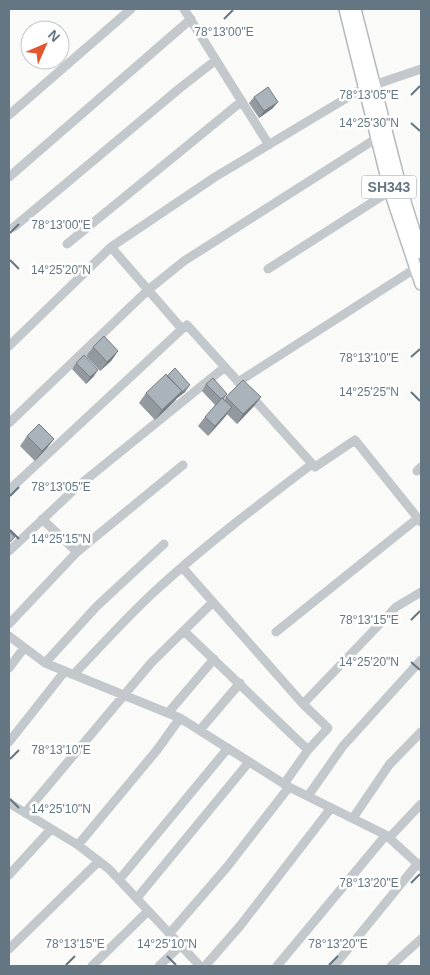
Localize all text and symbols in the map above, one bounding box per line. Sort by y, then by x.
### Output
north arrow [20,20,70,70]
text: 78°13'00"E [194,25,254,39]
text: N [45,27,63,45]
text: 78°13'05"E [339,88,399,102]
text: 14°25'30"N [339,116,399,130]
road number: SH343 [362,176,416,198]
text: 78°13'00"E [31,218,91,232]
text: 14°25'20"N [31,263,91,277]
text: 78°13'10"E [339,351,399,365]
text: 14°25'25"N [339,385,399,399]
text: 78°13'05"E [31,480,91,494]
text: 14°25'15"N [31,532,91,546]
text: 78°13'15"E [339,613,399,627]
text: 14°25'20"N [339,655,399,669]
text: 78°13'10"E [31,743,91,757]
text: 14°25'10"N [31,802,91,816]
text: 78°13'20"E [339,876,399,890]
text: 78°13'15"E [45,937,105,951]
text: 14°25'10"N [137,937,197,951]
text: 78°13'20"E [308,937,368,951]

